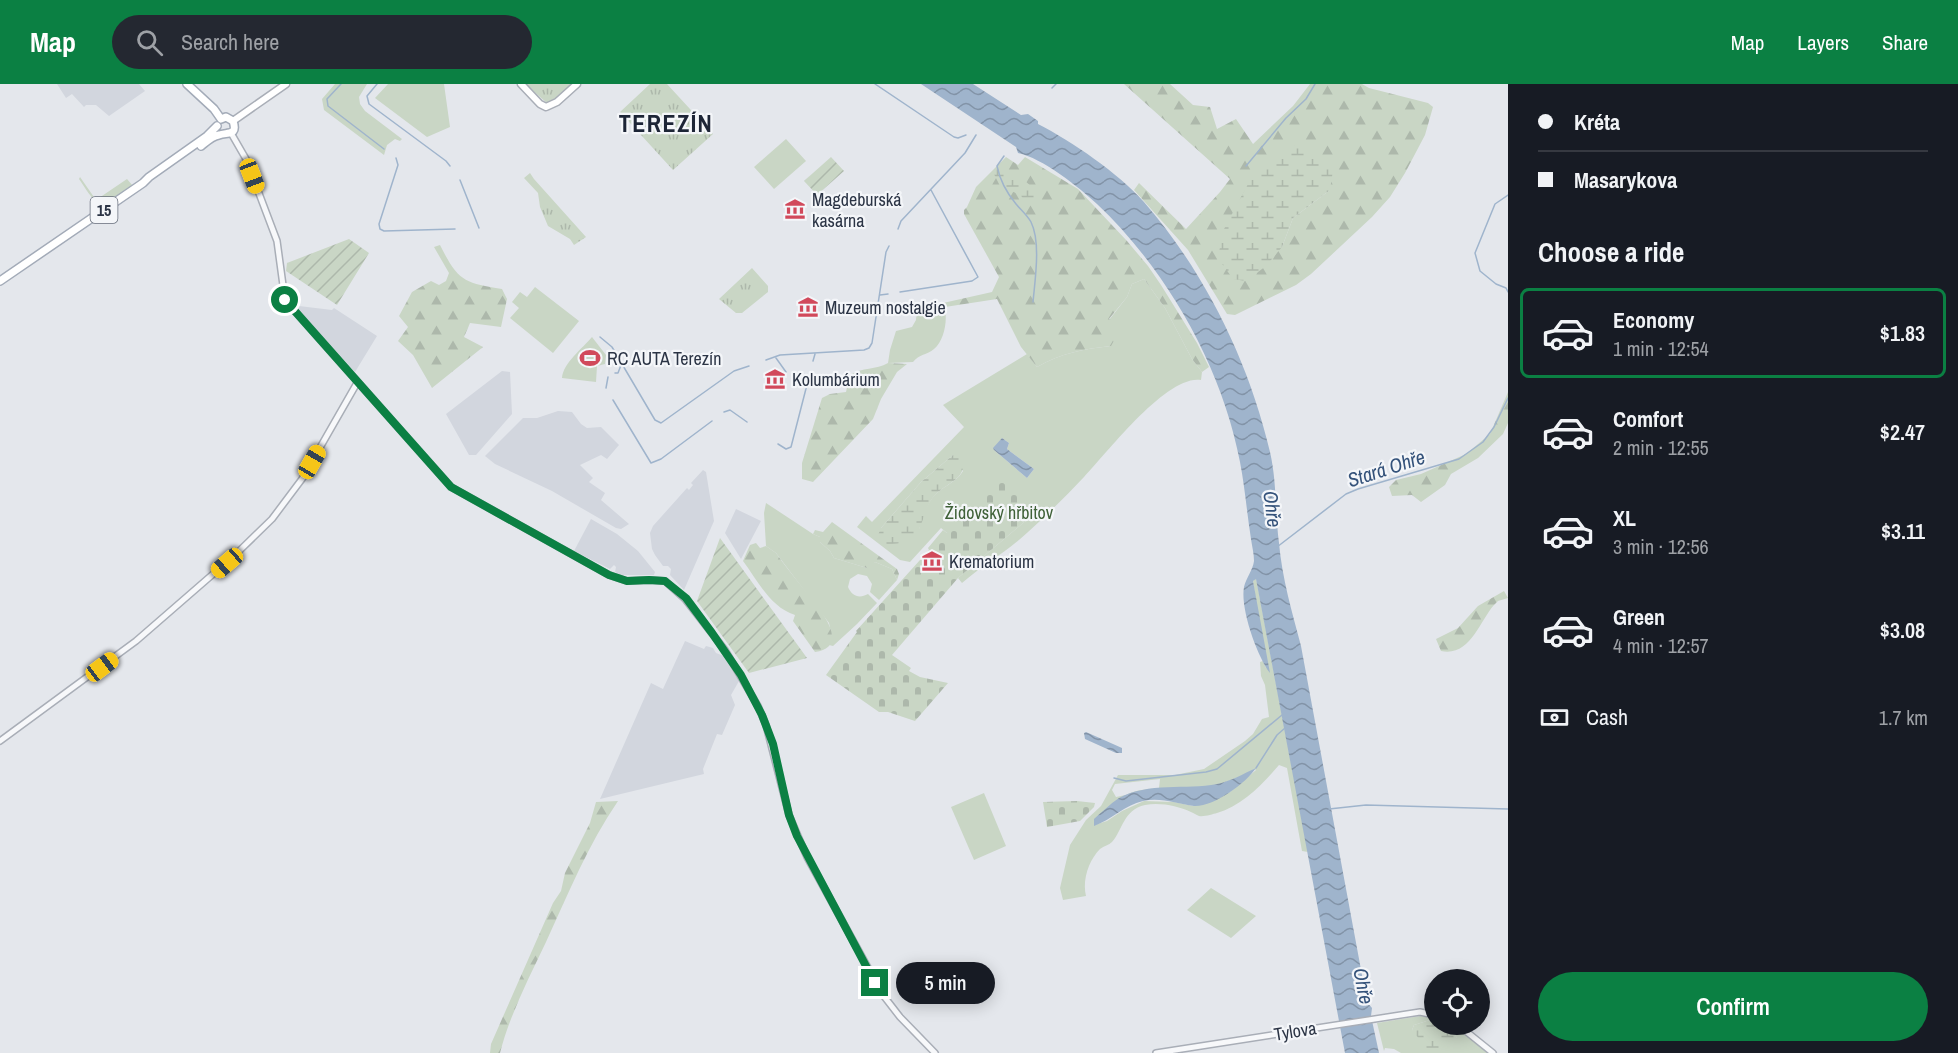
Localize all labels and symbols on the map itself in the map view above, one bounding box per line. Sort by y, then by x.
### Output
district label: TEREZÍN [619,107,713,139]
car [237,156,267,196]
place label: Magdeburská kasárna [812,187,901,233]
road number: 15 [90,197,118,223]
museum icon: Magdeburská kasárna [783,197,807,221]
route start [271,286,298,313]
museum icon: Muzeum nostalgie [796,295,820,319]
place label: Muzeum nostalgie [825,295,946,320]
sports icon: RC AUTA Terezín [578,346,602,370]
place label: RC AUTA Terezín [607,346,721,371]
museum icon: Kolumbárium [763,367,787,391]
place label: Kolumbárium [792,367,880,392]
car [295,442,329,482]
water label: Stará Ohře [1344,443,1428,493]
water label: Ohře [1257,489,1289,529]
park label: Židovský hřbitov [945,500,1054,525]
car [208,544,246,582]
museum icon: Krematorium [920,549,944,573]
place label: Krematorium [949,549,1034,574]
car [82,649,122,685]
callout: 5 min [896,962,995,1004]
water label: Ohře [1347,966,1381,1006]
route end [861,969,888,996]
street label: Tylova [1272,1015,1318,1047]

